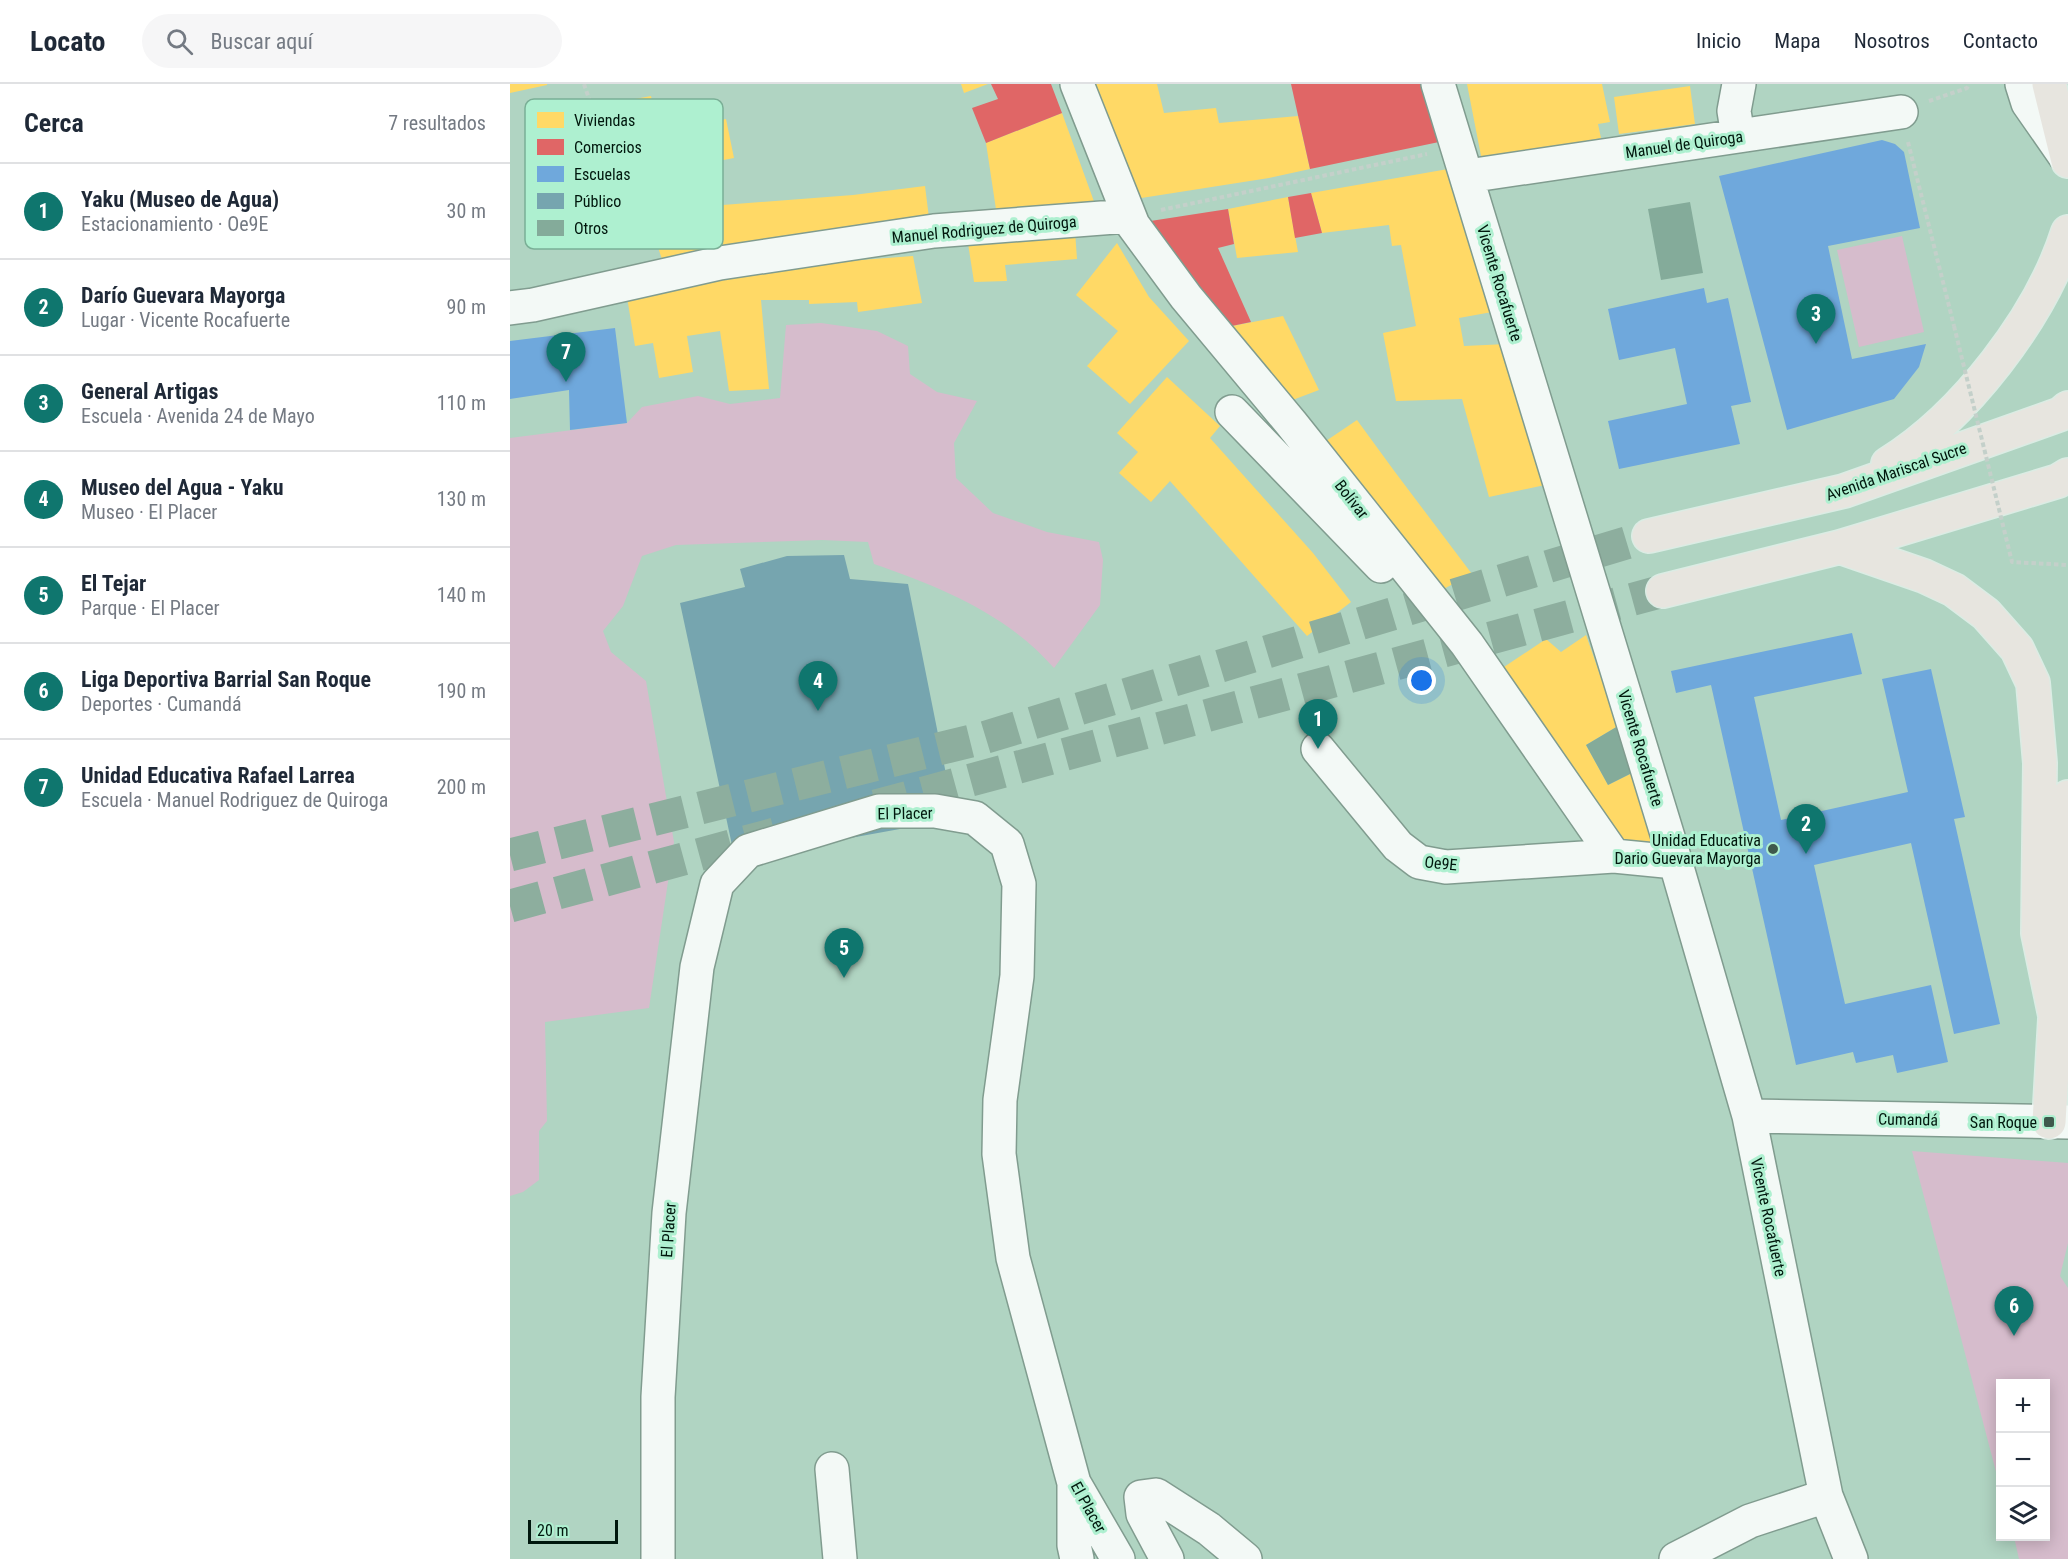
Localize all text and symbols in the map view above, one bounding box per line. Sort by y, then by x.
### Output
search box [142,14,562,68]
text: Locato [30,25,106,58]
icon: search [163,25,196,58]
text: Buscar aquí [211,29,313,54]
text: Inicio [1696,29,1741,53]
text: Mapa [1774,29,1821,53]
text: Nosotros [1854,29,1930,53]
text: Contacto [1963,29,2038,53]
legend [525,99,723,249]
text: Cerca [24,108,84,138]
text: 7 resultados [388,111,486,135]
text: Viviendas [574,111,635,130]
street label: Manuel de Quiroga [1624,127,1744,162]
text: Comercios [574,138,642,157]
text: Escuelas [574,165,631,184]
text: Yaku (Museo de Agua) [81,187,279,212]
text: Público [574,192,621,211]
text: 1 [38,199,49,223]
text: 30 m [447,199,486,223]
text: Estacionamiento · Oe9E [81,212,268,236]
street label: Manuel Rodriguez de Quiroga [891,212,1077,247]
text: Otros [574,219,608,238]
street label: Vicente Rocafuerte [1473,223,1526,344]
text: Darío Guevara Mayorga [81,283,285,308]
pin: 3 [1796,294,1836,344]
text: 2 [38,295,49,319]
text: 90 m [447,295,486,319]
text: Lugar · Vicente Rocafuerte [81,308,290,332]
pin: 7 [546,332,586,382]
text: General Artigas [81,379,218,404]
text: 3 [38,391,49,415]
text: 110 m [437,391,486,415]
text: Escuela · Avenida 24 de Mayo [81,404,315,428]
street label: Avenida Mariscal Sucre [1823,438,1969,504]
text: Museo del Agua - Yaku [81,475,284,500]
street label: Bolívar [1331,476,1373,522]
text: 4 [38,487,49,511]
text: 130 m [437,487,486,511]
text: Museo · El Placer [81,500,217,524]
text: El Tejar [81,571,146,596]
text: 5 [38,583,49,607]
text: 140 m [437,583,486,607]
text: Parque · El Placer [81,596,220,620]
pin: 4 [798,662,838,711]
your location [1407,666,1436,695]
text: Liga Deportiva Barrial San Roque [81,667,371,692]
text: 6 [38,679,49,703]
text: 190 m [437,679,486,703]
street label: Vicente Rocafuerte [1614,688,1667,809]
text: Deportes · Cumandá [81,692,242,716]
pin: 1 [1298,700,1338,749]
text: Unidad Educativa Rafael Larrea [81,763,355,788]
text: 7 [38,775,49,799]
text: 200 m [437,775,486,799]
text: Escuela · Manuel Rodriguez de Quiroga [81,788,388,812]
street label: El Placer [877,804,933,823]
pin: 2 [1786,804,1826,854]
place label: Unidad Educativa Dario Guevara Mayorga [1615,831,1761,868]
marker: Unidad Educativa Dario Guevara Mayorga [1766,842,1780,856]
street label: Oe9E [1424,852,1458,875]
pin: 5 [824,928,864,978]
street label: Cumandá [1878,1109,1938,1130]
place label: San Roque [1970,1113,2037,1132]
marker: San Roque [2042,1115,2056,1129]
street label: Vicente Rocafuerte [1747,1156,1790,1278]
street label: El Placer [657,1202,680,1258]
pin: 6 [1994,1286,2034,1336]
map controls [1996,1379,2050,1541]
button: + [1996,1379,2050,1433]
button: − [1996,1433,2050,1487]
street label: El Placer [1067,1478,1110,1536]
button: layers [1996,1487,2050,1541]
scale bar [528,1517,618,1544]
text: 20 m [537,1521,569,1540]

